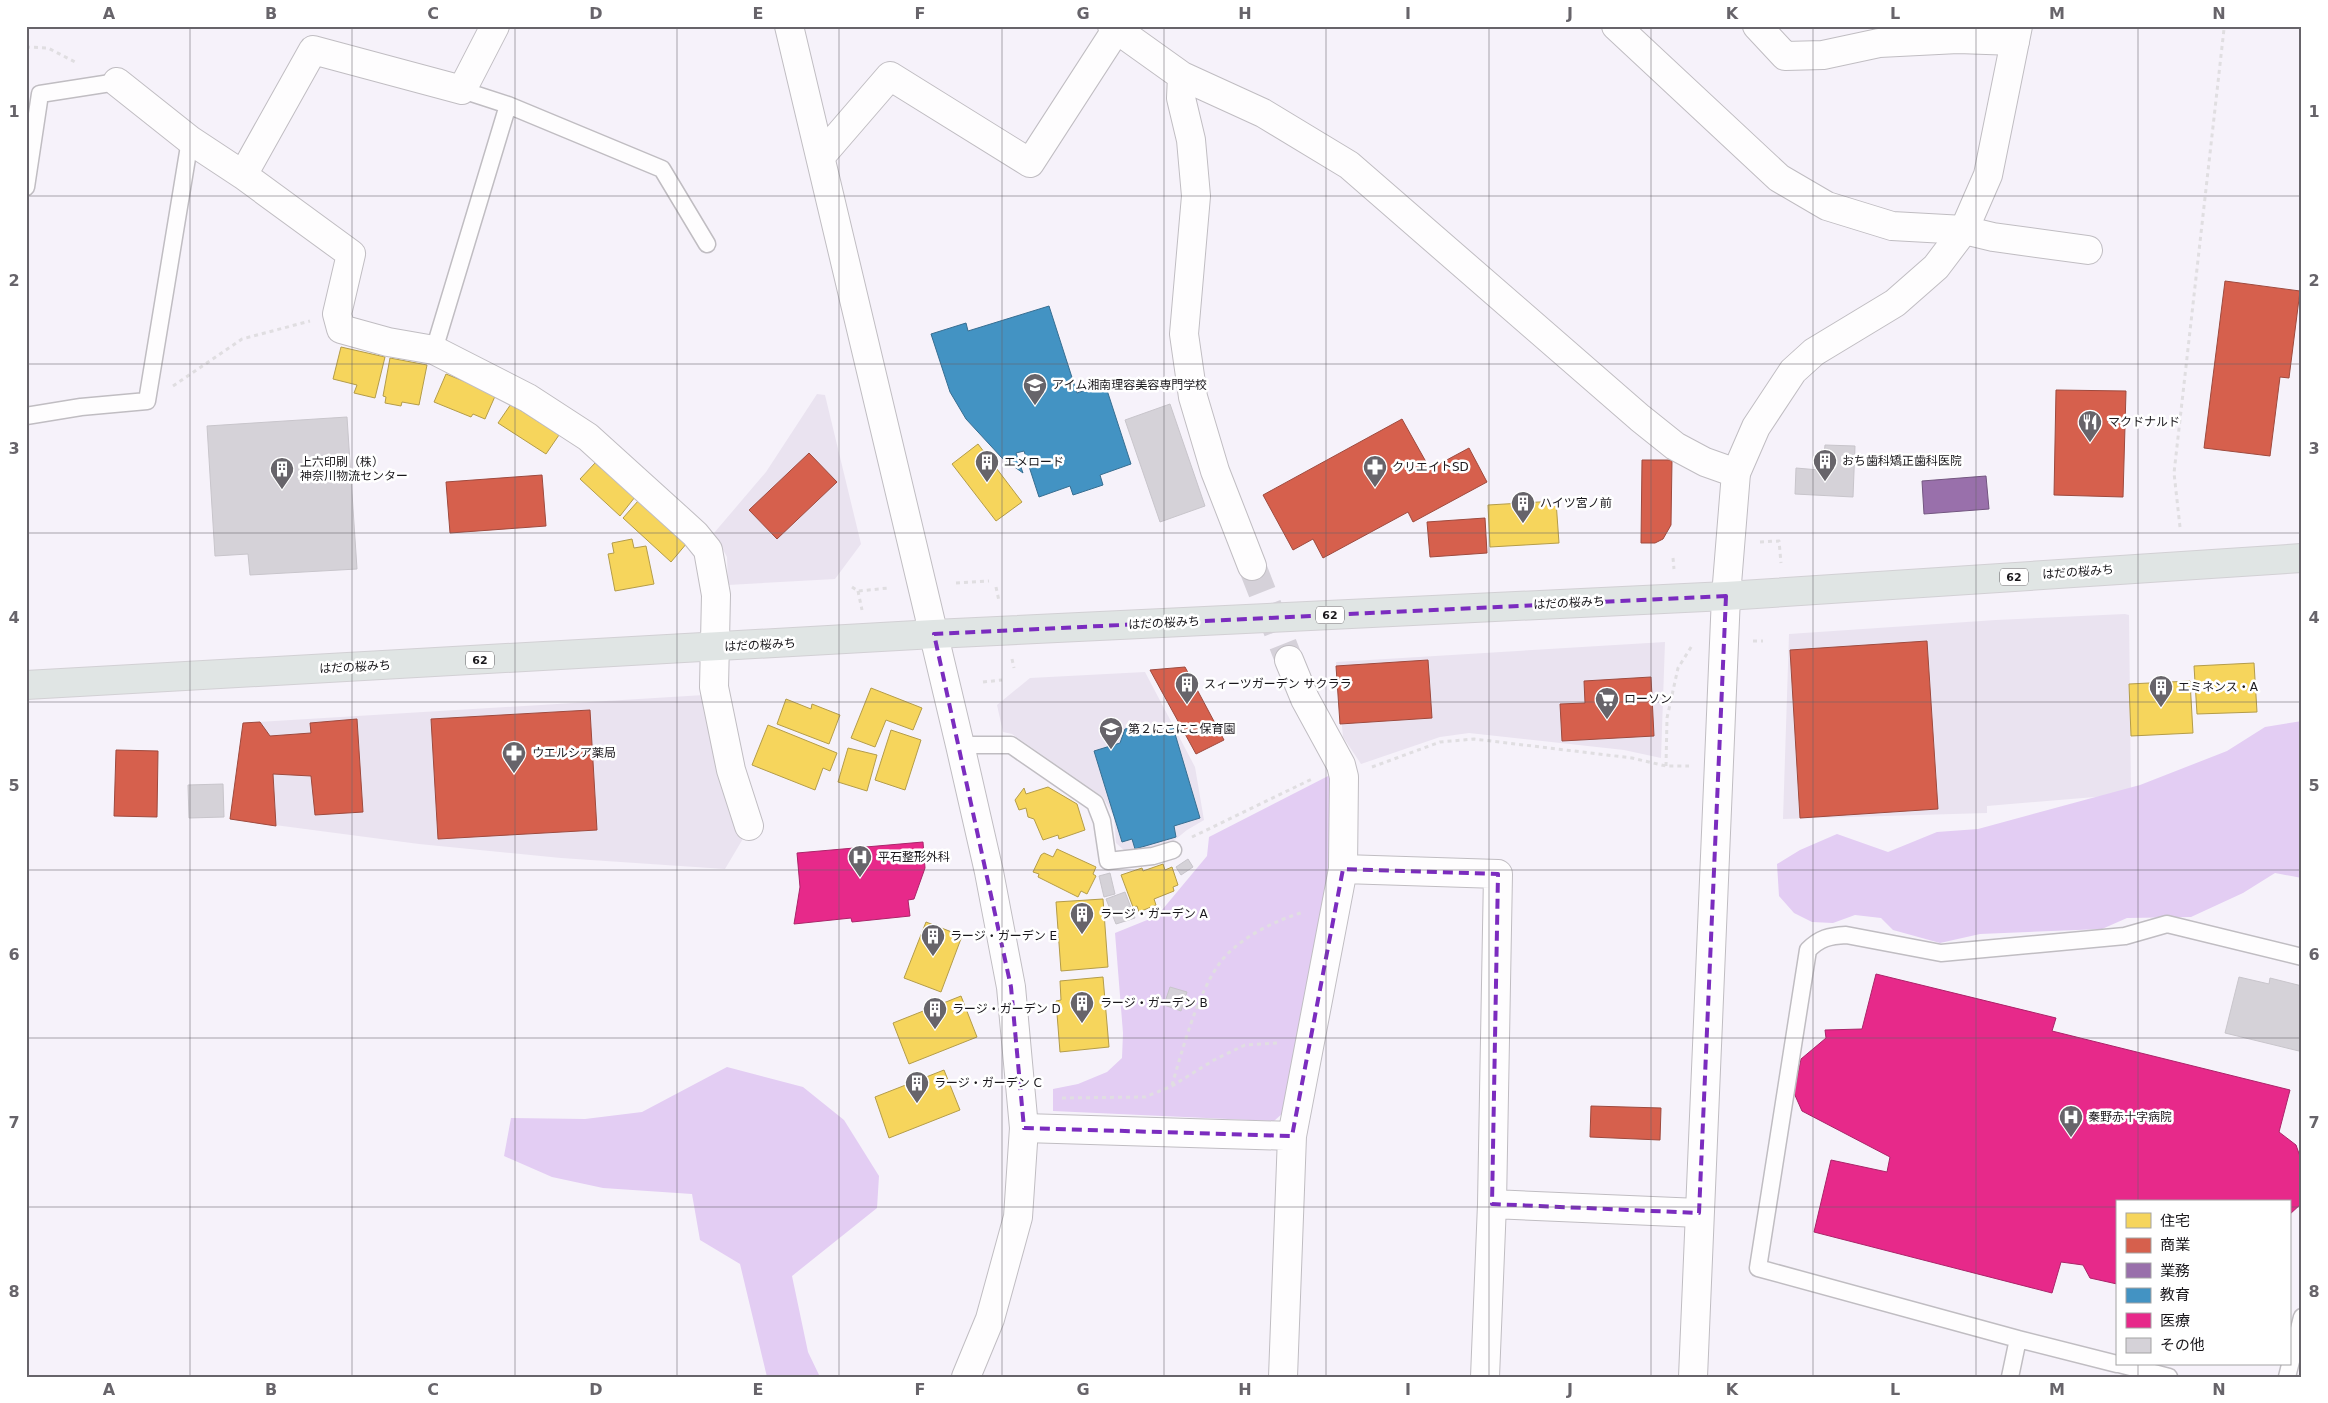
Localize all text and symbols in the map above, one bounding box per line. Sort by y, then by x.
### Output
text: A [103,4,116,23]
text: B [265,4,277,23]
text: C [427,4,439,23]
text: D [589,4,603,23]
text: E [753,4,763,23]
text: F [915,4,925,23]
text: G [1076,4,1090,23]
text: H [1238,4,1252,23]
text: I [1405,4,1411,23]
text: J [1566,4,1573,23]
text: K [1726,4,1739,23]
text: L [1890,4,1900,23]
text: M [2049,4,2065,23]
text: N [2212,4,2226,23]
text: 1 [8,102,20,121]
text: 1 [2308,102,2320,121]
text: 2 [8,271,20,290]
text: 2 [2308,271,2320,290]
school or university icon: アイム湘南理容美容専門学校 [1022,372,1048,406]
place label: アイム湘南理容美容専門学校 [1052,378,1207,392]
restaurant icon: マクドナルド [2077,409,2103,443]
place label: マクドナルド [2108,415,2180,429]
text: 3 [8,439,20,458]
text: 3 [2308,439,2320,458]
building icon: おち歯科矯正歯科医院 [1812,448,1838,482]
building icon: エメロード [974,449,1000,483]
pharmacy icon: クリエイトSD [1362,454,1388,488]
place label: おち歯科矯正歯科医院 [1842,454,1962,468]
place label: 上六印刷（株） 神奈川物流センター [300,455,408,483]
place label: エメロード [1004,455,1064,469]
building icon: 上六印刷（株） 神奈川物流センター [269,456,295,490]
place label: クリエイトSD [1392,460,1469,474]
building icon: ハイツ宮ノ前 [1510,490,1536,524]
place label: ハイツ宮ノ前 [1540,496,1612,510]
street label: はだの桜みち [2042,563,2114,581]
road number: 62 [2000,568,2028,586]
street label: はだの桜みち [1533,594,1605,612]
road number: 62 [1316,606,1344,624]
text: 4 [8,608,20,627]
text: 4 [2308,608,2320,627]
street label: はだの桜みち [1128,614,1200,632]
street label: はだの桜みち [724,636,796,654]
road number: 62 [466,652,494,668]
street label: はだの桜みち [319,658,391,676]
building icon: スィーツガーデン サクララ [1174,671,1200,705]
building icon: エミネンス・A [2148,674,2174,708]
place label: スィーツガーデン サクララ [1204,677,1352,691]
place label: エミネンス・A [2178,680,2259,694]
supermarket icon: ローソン [1594,686,1620,720]
place label: ローソン [1624,692,1672,706]
school or university icon: 第２にこにこ保育園 [1098,716,1124,750]
place label: 第２にこにこ保育園 [1128,722,1236,736]
pharmacy icon: ウエルシア薬局 [501,740,527,774]
place label: ウエルシア薬局 [532,746,616,760]
text: 5 [8,776,20,795]
text: 5 [2308,776,2320,795]
hospital icon: 平石整形外科 [847,844,873,878]
place label: 平石整形外科 [878,850,950,864]
building icon: ラージ・ガーデン A [1069,901,1095,935]
place label: ラージ・ガーデン A [1100,907,1209,921]
building icon: ラージ・ガーデン E [920,923,946,957]
place label: ラージ・ガーデン E [950,929,1057,943]
text: 6 [8,945,20,964]
text: 6 [2308,945,2320,964]
building icon: ラージ・ガーデン B [1069,990,1095,1024]
building icon: ラージ・ガーデン D [922,996,948,1030]
place label: ラージ・ガーデン B [1100,996,1208,1010]
place label: ラージ・ガーデン D [952,1002,1061,1016]
building icon: ラージ・ガーデン C [904,1070,930,1104]
place label: ラージ・ガーデン C [934,1076,1042,1090]
hospital icon: 秦野赤十字病院 [2058,1104,2084,1138]
place label: 秦野赤十字病院 [2088,1110,2172,1124]
text: 7 [8,1113,20,1132]
text: 7 [2308,1113,2320,1132]
legend [2116,1200,2290,1366]
text: 住宅 [2160,1212,2190,1230]
text: 商業 [2160,1236,2190,1254]
text: 業務 [2160,1262,2190,1280]
text: 8 [8,1282,20,1301]
text: 8 [2308,1282,2320,1301]
text: 教育 [2160,1286,2190,1304]
text: 医療 [2160,1312,2190,1330]
text: その他 [2160,1336,2205,1354]
text: A [103,1380,116,1399]
text: B [265,1380,277,1399]
text: C [427,1380,439,1399]
text: D [589,1380,603,1399]
text: E [753,1380,763,1399]
text: F [915,1380,925,1399]
text: G [1076,1380,1090,1399]
text: H [1238,1380,1252,1399]
text: I [1405,1380,1411,1399]
text: J [1566,1380,1573,1399]
text: K [1726,1380,1739,1399]
text: L [1890,1380,1900,1399]
text: M [2049,1380,2065,1399]
text: N [2212,1380,2226,1399]

